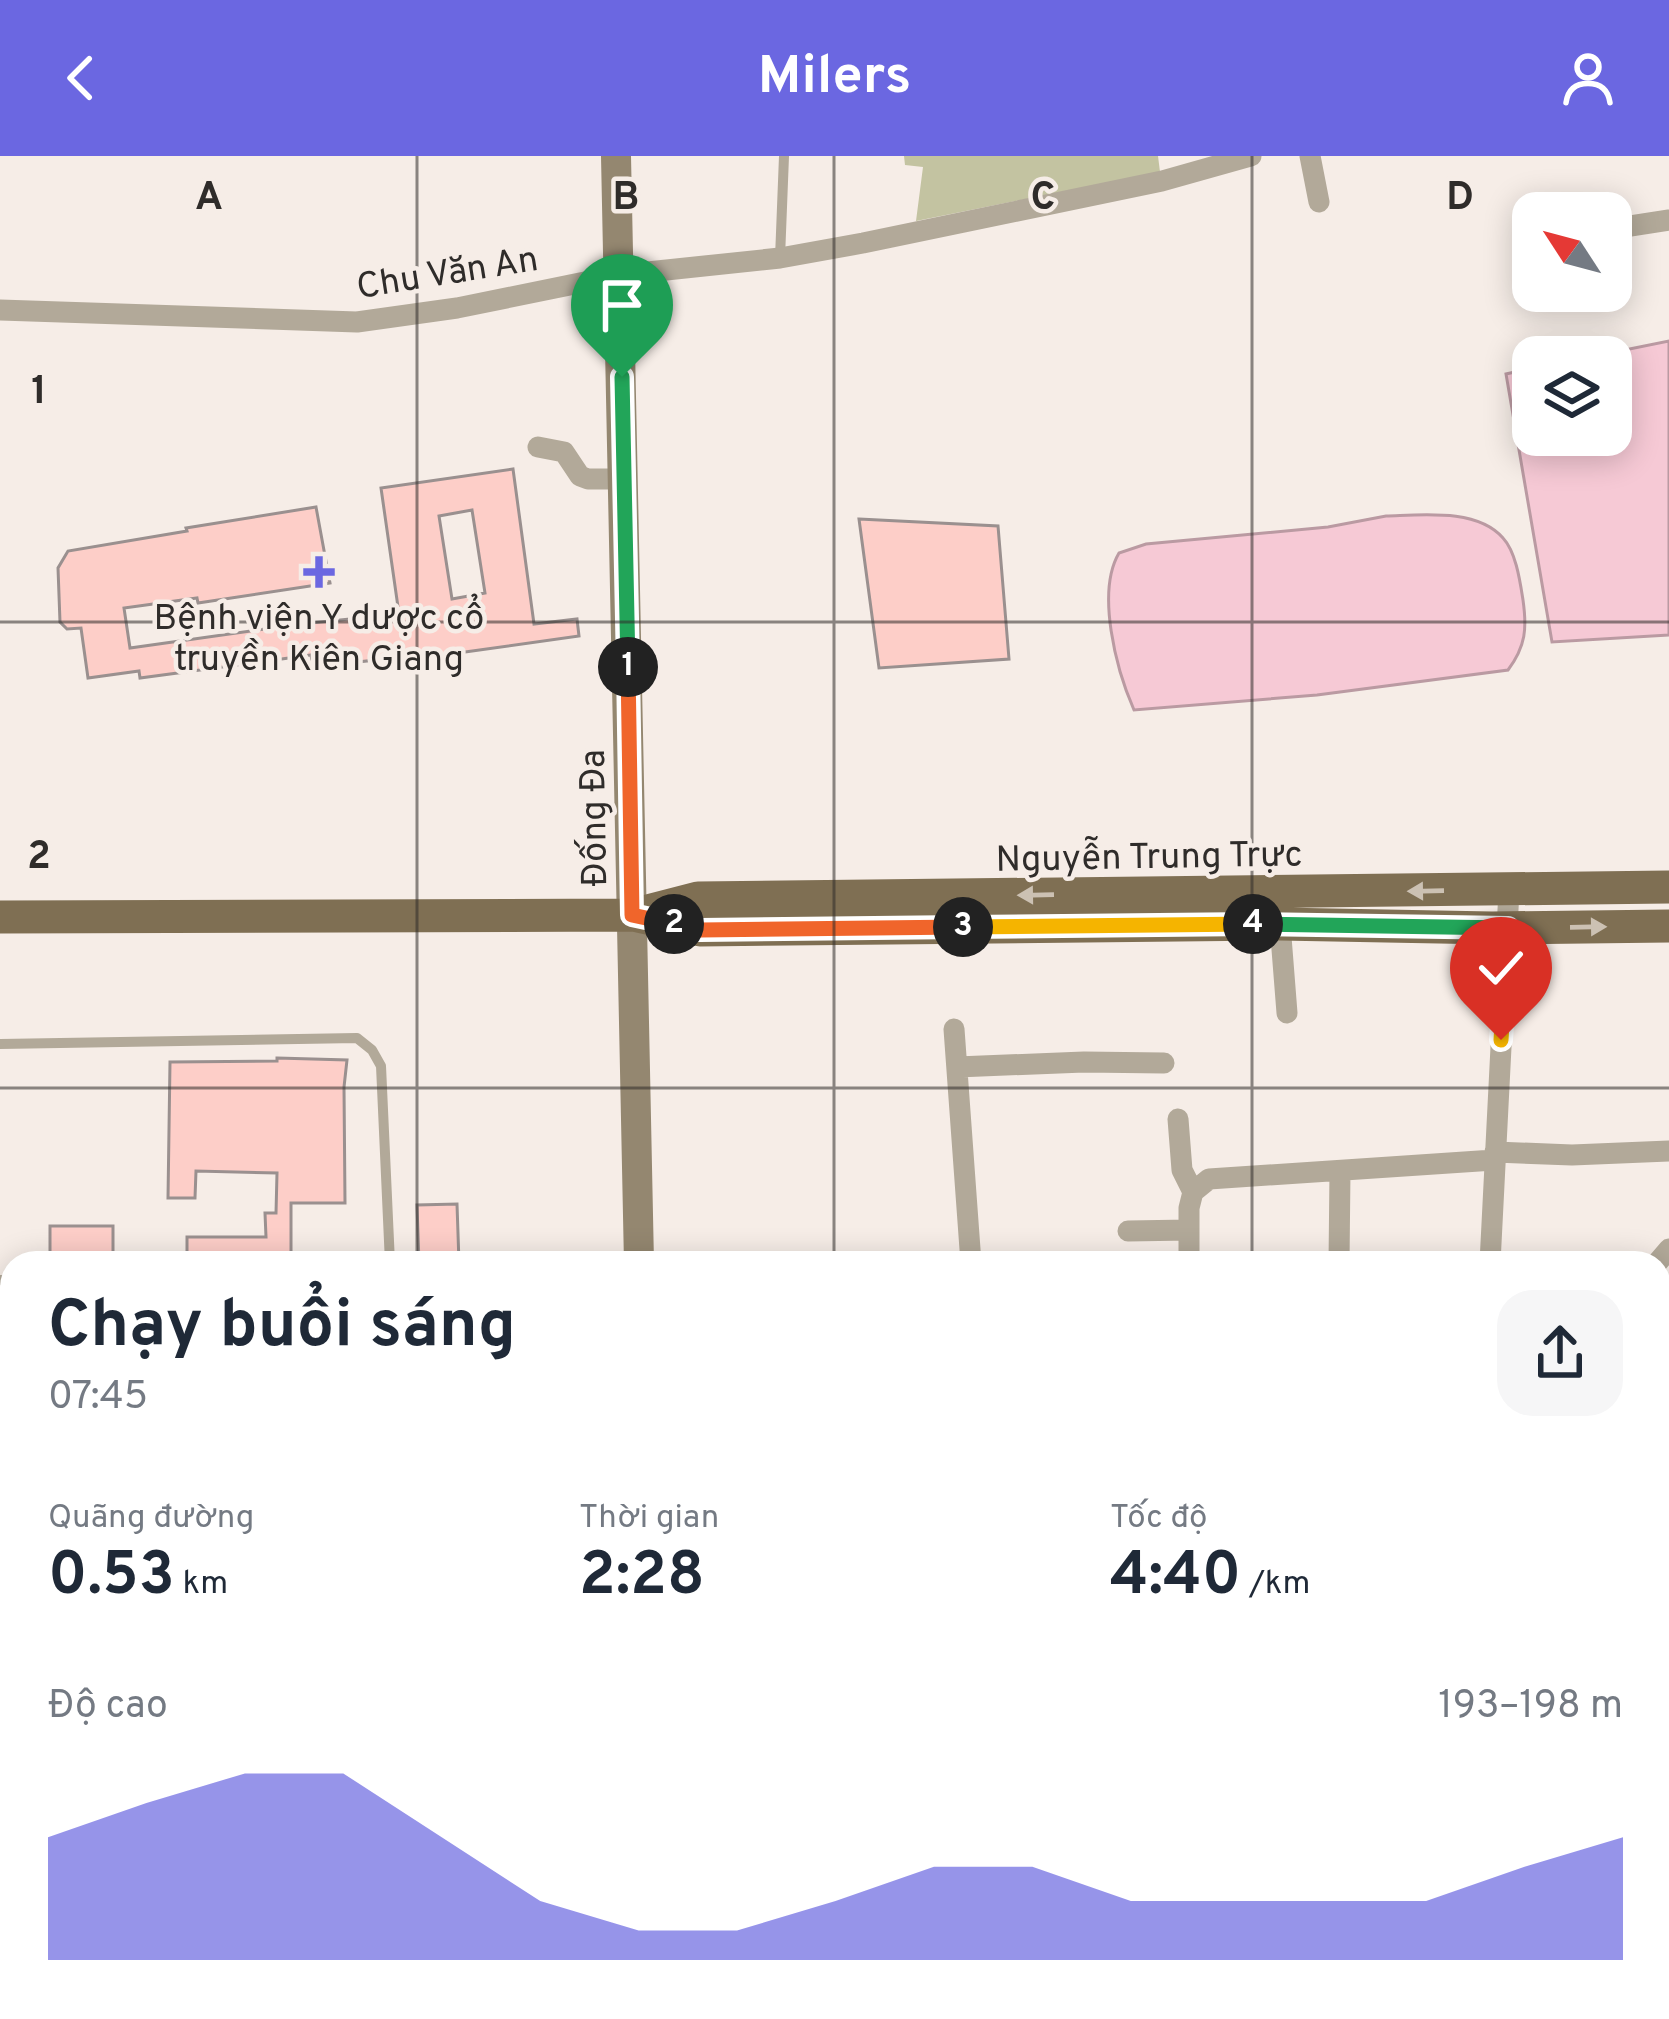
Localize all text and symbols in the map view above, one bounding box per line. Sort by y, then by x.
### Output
text: Milers [758,44,911,113]
icon: back [48,45,114,111]
icon: person [1555,45,1621,111]
text: A [195,175,223,224]
text: B [613,175,639,224]
text: C [1031,175,1055,224]
text: D [1446,175,1474,224]
north arrow [1512,192,1632,312]
map controls [1512,192,1632,456]
street label: Chu Văn An [354,238,542,312]
pin [571,254,673,377]
icon: arrive [589,272,655,338]
button: layers [1512,336,1632,456]
text: 1 [31,369,47,418]
marker: Bệnh viện Y dược cổ truyền Kiên Giang [303,556,335,588]
place label: Bệnh viện Y dược cổ truyền Kiên Giang [154,593,484,684]
pin: 1 [598,637,658,697]
text: 1 [621,646,635,688]
street label: Đống Đa [572,749,620,887]
street label: Nguyễn Trung Trực [995,831,1303,885]
text: 2 [27,834,51,883]
one-way arrow [1406,881,1444,901]
one-way arrow [1016,885,1054,905]
pin: 2 [644,894,704,954]
pin: 4 [1223,894,1283,954]
pin: 3 [933,897,993,957]
text: 2 [664,903,684,945]
text: 4 [1242,903,1264,945]
text: 3 [953,906,973,948]
pin [1450,917,1552,1040]
one-way arrow [1570,917,1608,937]
icon: check [1468,935,1534,1001]
text: Chạy buổi sáng [48,1287,516,1370]
button: share [1497,1290,1623,1416]
text: 07:45 [48,1374,148,1423]
text: Quãng đường [48,1498,254,1540]
text: Thời gian [579,1498,719,1540]
text: Tốc độ [1110,1498,1207,1540]
text: 0.53 [48,1540,175,1616]
text: 2:28 [579,1540,705,1616]
text: 4:40 [1110,1540,1241,1616]
text: km [175,1564,228,1606]
text: /km [1241,1564,1310,1606]
text: Độ cao [48,1683,168,1732]
text: 193–198 m [1438,1683,1623,1732]

